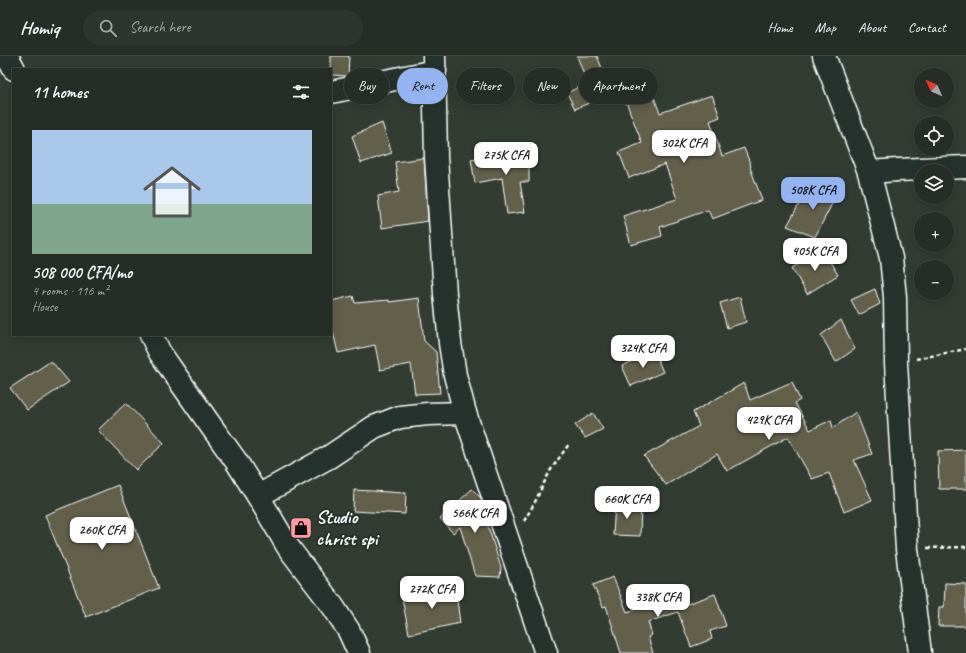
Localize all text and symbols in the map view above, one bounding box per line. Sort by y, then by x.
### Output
search box [83,10,363,46]
text: Homiq [20,16,59,40]
icon: search [97,17,119,39]
text: Search here [129,18,191,37]
text: Home [767,19,793,36]
text: Map [815,19,836,36]
text: About [858,19,886,36]
text: Contact [908,19,946,36]
chip: Buy [344,68,389,104]
chip: Rent [397,68,448,104]
chip: Filters [456,68,515,104]
chip: New [523,68,571,104]
chip: Apartment [579,68,658,104]
north arrow [914,68,954,108]
map controls [914,68,954,300]
icon: filters [290,81,312,103]
text: 11 homes [32,82,88,103]
button: locate [914,116,954,156]
pin: 302K CFA [643,130,725,164]
text: 302K CFA [661,135,707,151]
pin: 275K CFA [465,142,547,176]
text: 275K CFA [483,147,529,163]
icon: home [136,156,208,228]
button: layers [914,164,954,204]
pin: 508K CFA [772,177,854,211]
text: 508K CFA [790,182,836,198]
button: + [914,212,954,252]
pin: 405K CFA [774,238,856,272]
text: 405K CFA [792,243,838,259]
button: − [914,260,954,300]
text: 508 000 CFA/mo [32,262,132,283]
text: 4 rooms · 116 m² [32,283,108,299]
text: House [32,299,57,315]
pin: 324K CFA [602,335,684,369]
text: 324K CFA [620,340,666,356]
pin: 429K CFA [728,407,810,441]
text: 429K CFA [746,412,792,428]
pin: 660K CFA [586,486,668,520]
text: 660K CFA [604,491,650,507]
pin: 566K CFA [434,500,516,534]
place label: Studio christ spi [316,505,380,551]
text: 566K CFA [452,505,498,521]
shop icon: Studio christ spi [288,515,314,541]
pin: 260K CFA [61,517,143,551]
text: 260K CFA [79,522,125,538]
pin: 272K CFA [391,576,473,610]
text: 272K CFA [409,581,455,597]
pin: 338K CFA [617,584,699,618]
text: 338K CFA [635,589,681,605]

